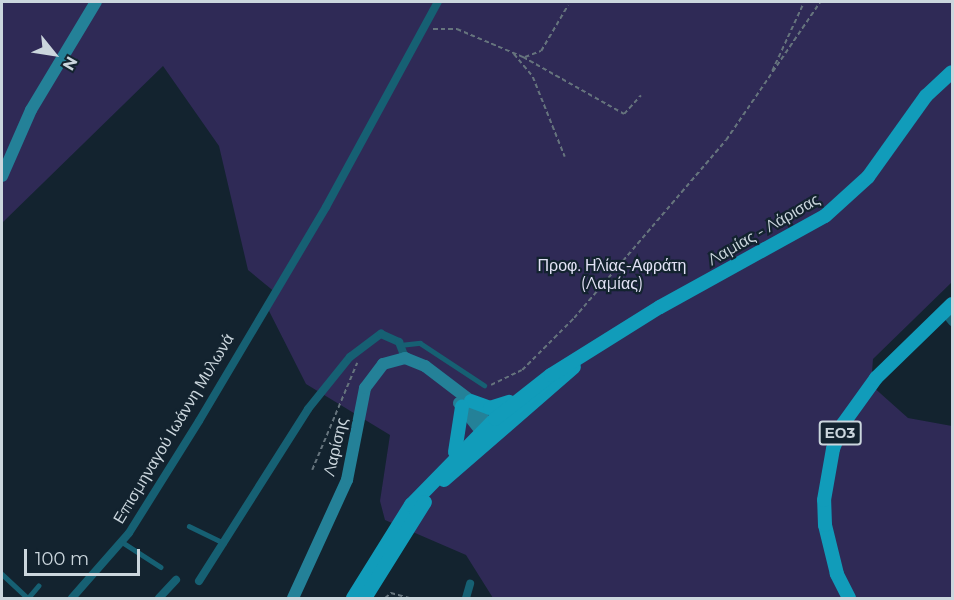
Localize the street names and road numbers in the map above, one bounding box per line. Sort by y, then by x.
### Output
street label: Λαμίας - Λάρισας [705,190,823,270]
street label: Επισμηναγού Ιωάννη Μυλωνά [110,331,238,527]
street label: Λαρίσης [320,416,352,478]
road number: ΕΟ3 [818,421,862,445]

